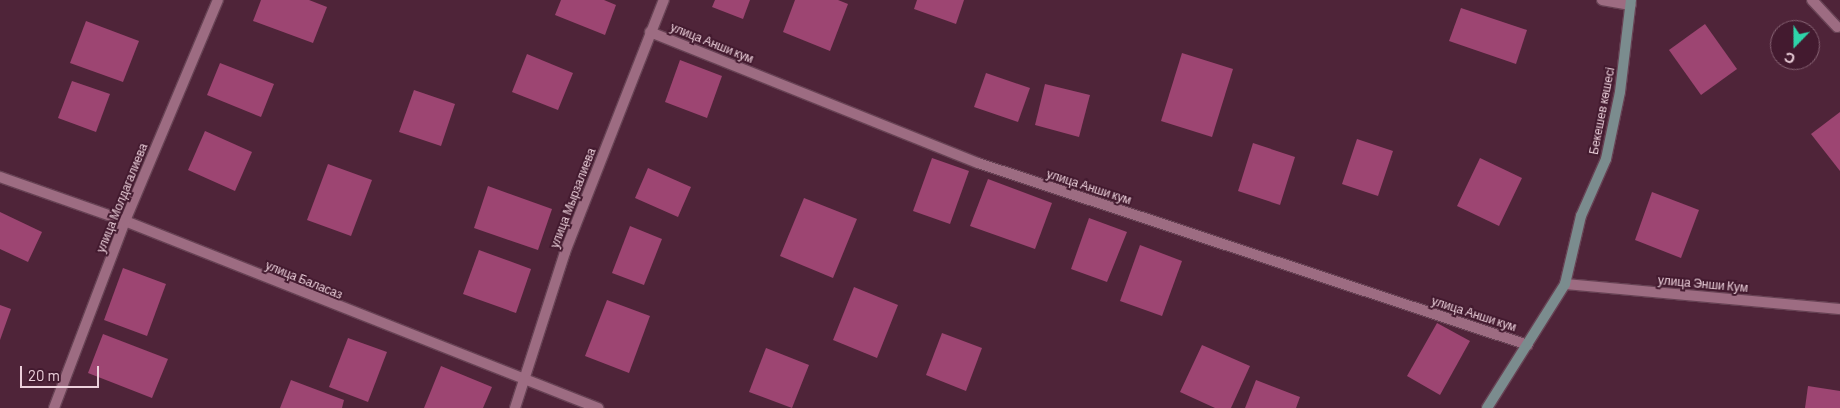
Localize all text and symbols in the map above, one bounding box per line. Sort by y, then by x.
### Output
street label: улица Анши кум [668,20,756,66]
north arrow [1770,20,1820,70]
text: С [1782,49,1797,68]
street label: Бекешев көшесі [1586,66,1618,156]
street label: улица Молдагалиева [93,141,151,255]
street label: улица Мырзалиева [547,146,599,250]
street label: улица Анши кум [1045,167,1133,207]
street label: улица Баласаз [263,258,345,302]
street label: улица Энши Кум [1657,273,1749,295]
street label: улица Анши кум [1430,294,1518,334]
scale bar [22,356,101,388]
text: 20 m [28,366,60,384]

